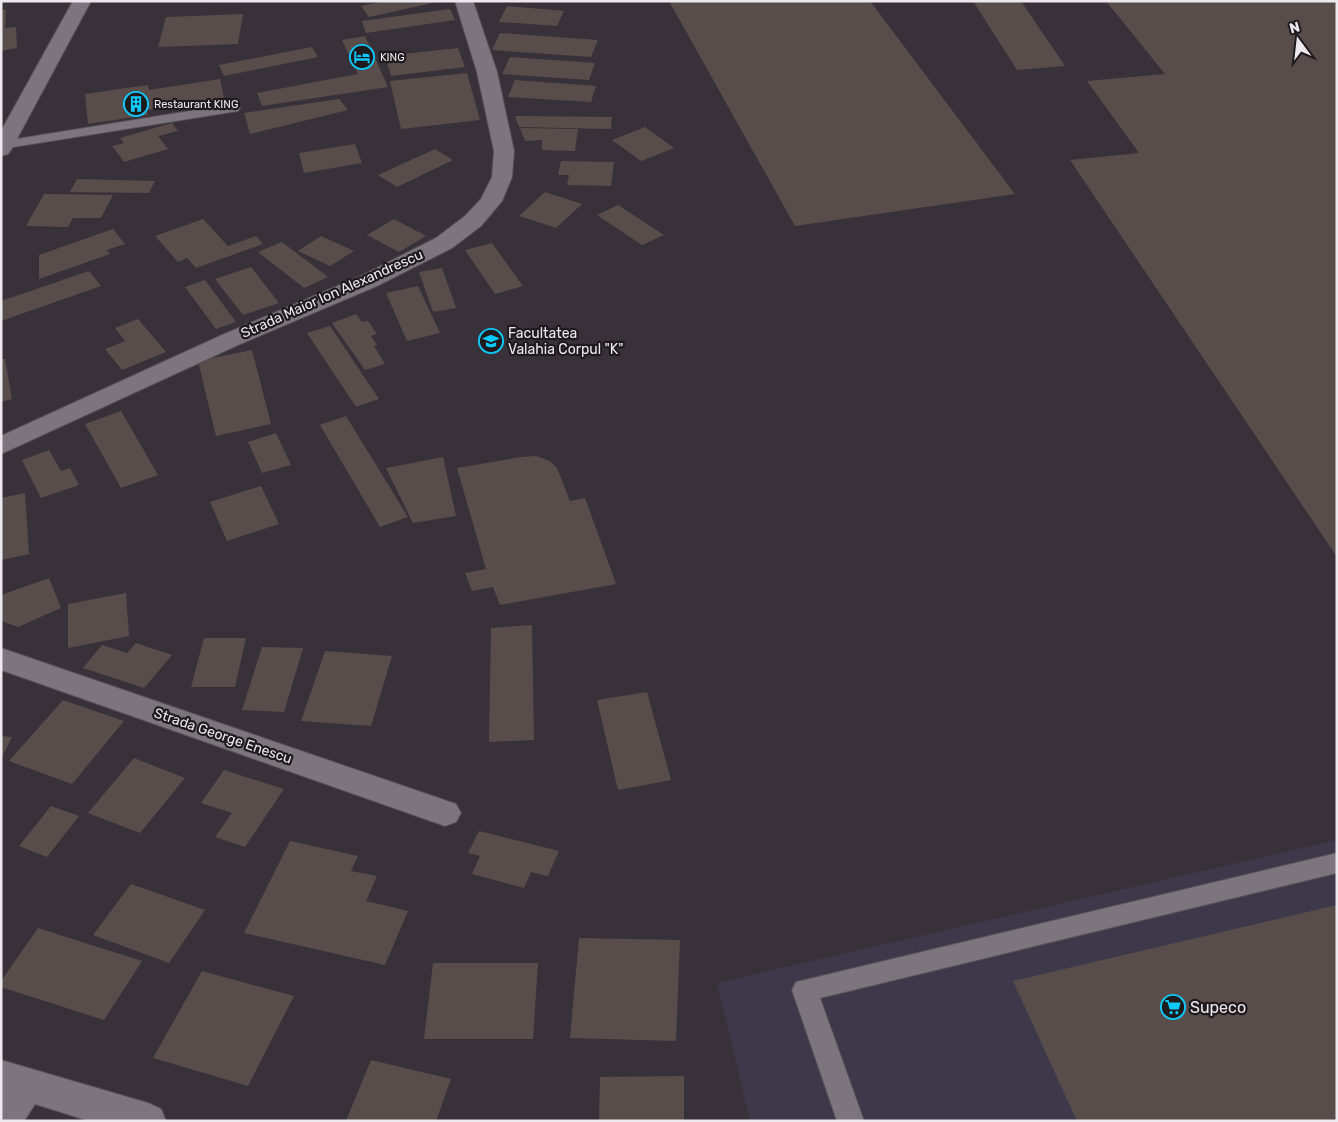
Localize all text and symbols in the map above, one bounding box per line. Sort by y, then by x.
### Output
north arrow [1273,15,1323,65]
text: N [1288,18,1302,37]
hotel icon: KING [349,44,375,70]
place label: KING [380,51,405,64]
building icon: Restaurant KING [123,91,149,117]
place label: Restaurant KING [154,98,238,111]
street label: Strada Maior Ion Alexandrescu [238,246,426,342]
place label: Facultatea Valahia Corpul "K" [508,325,623,358]
school or university icon: Facultatea Valahia Corpul "K" [478,328,504,354]
street label: Strada George Enescu [152,704,294,768]
supermarket icon: Supeco [1160,994,1186,1020]
place label: Supeco [1190,998,1246,1017]

